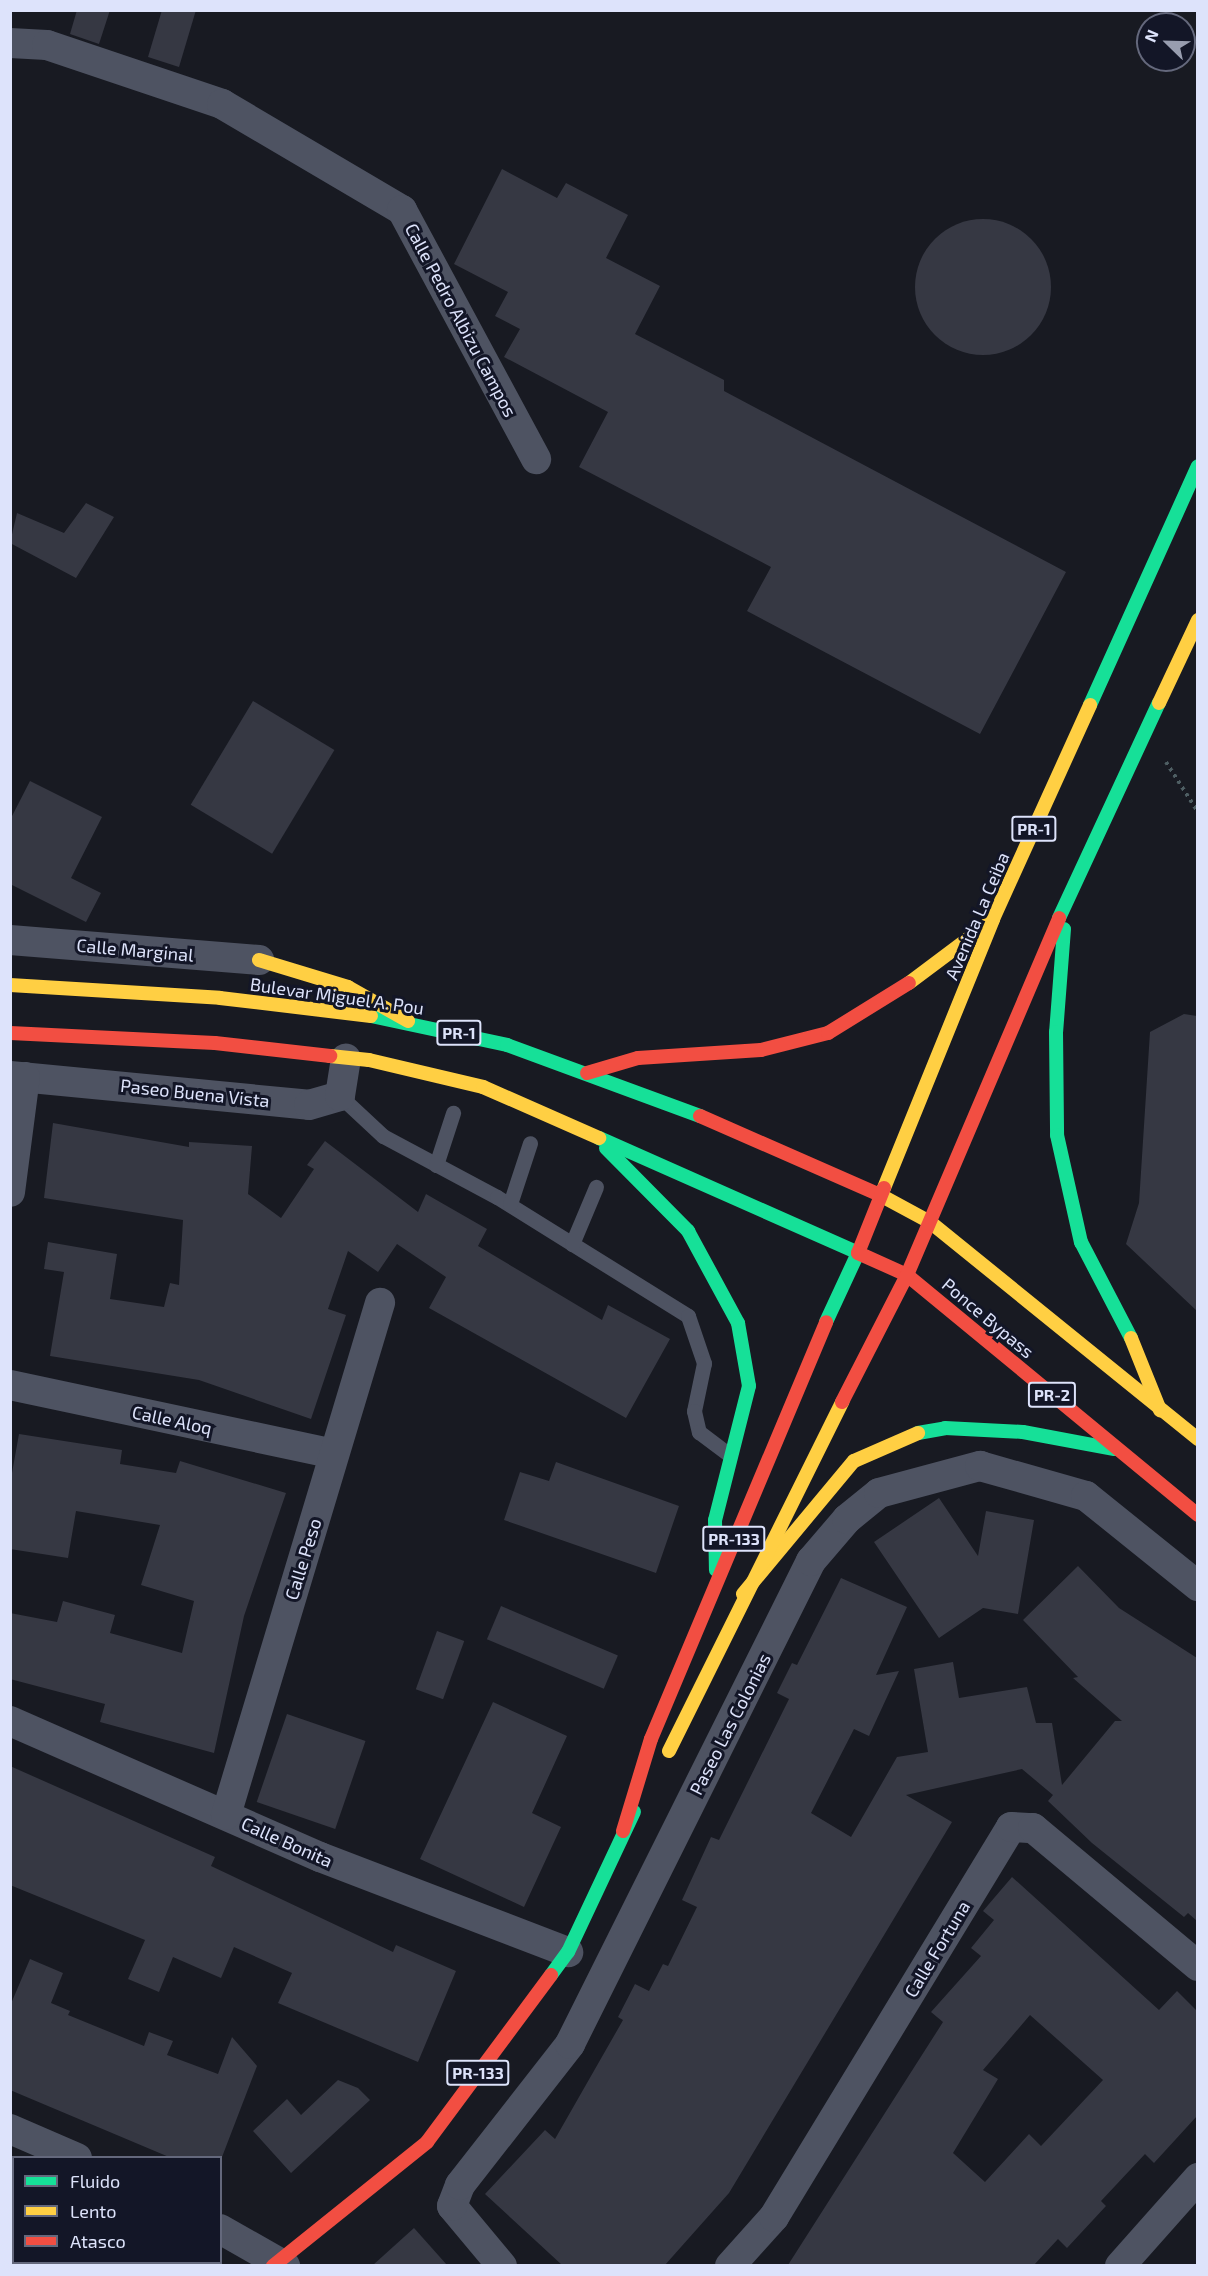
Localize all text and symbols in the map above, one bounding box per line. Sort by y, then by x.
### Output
north arrow [1136,12,1196,72]
text: N [1140,27,1162,45]
street label: Calle Pedro Albizu Campos [401,219,521,421]
road number: PR-1 [1010,816,1058,842]
street label: Avenida La Ceiba [940,849,1014,983]
street label: Calle Marginal [76,934,194,966]
street label: Bulevar Miguel A. Pou [248,973,426,1019]
road number: PR-1 [435,1020,483,1046]
street label: Paseo Buena Vista [119,1074,271,1112]
street label: Ponce Bypass [938,1273,1038,1363]
road number: PR-2 [1026,1382,1078,1408]
street label: Calle Aloq [130,1401,214,1439]
street label: Calle Peso [280,1516,326,1602]
road number: PR-133 [701,1526,767,1552]
street label: Paseo Las Colonias [685,1650,775,1798]
street label: Calle Bonita [238,1812,336,1872]
street label: Calle Fortuna [900,1897,974,2001]
road number: PR-133 [445,2060,511,2086]
legend [12,2156,222,2264]
text: Fluido [70,2170,120,2192]
text: Lento [70,2200,116,2222]
text: Atasco [70,2230,126,2252]

